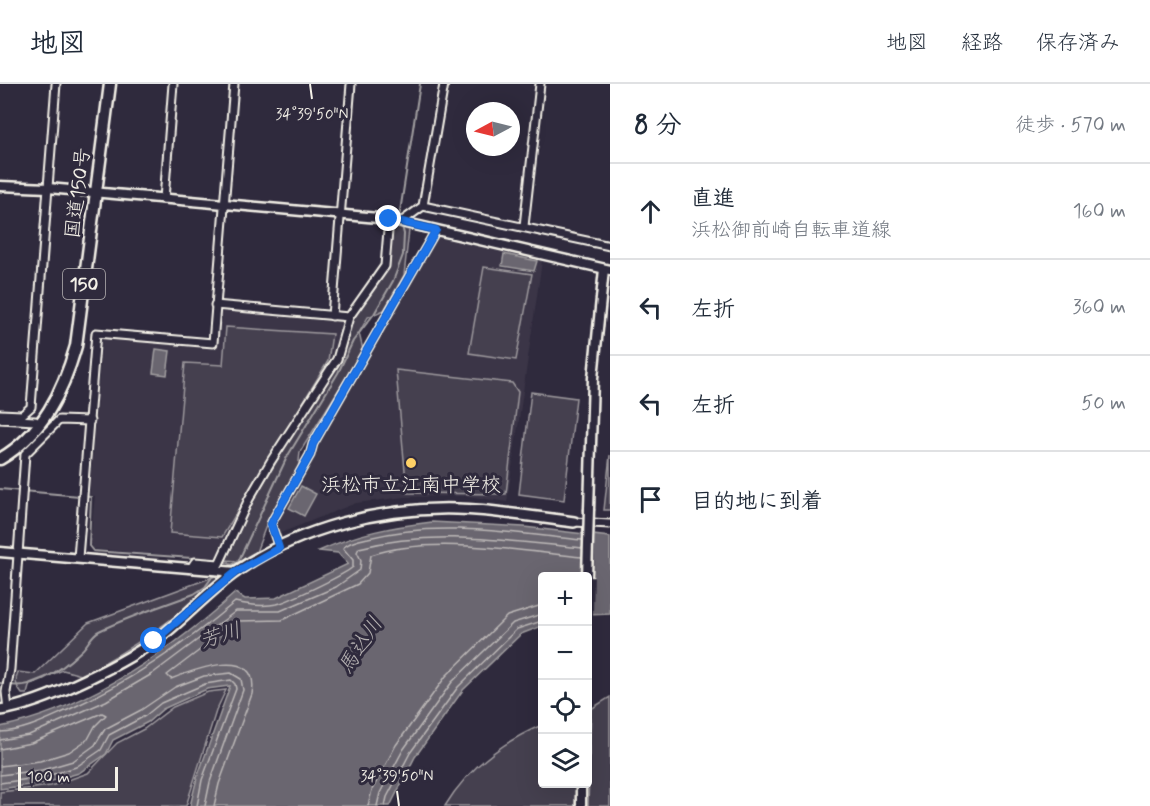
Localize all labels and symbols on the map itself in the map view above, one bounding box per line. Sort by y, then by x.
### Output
north arrow [466,102,520,156]
text: 34°39'50"N [276,105,348,125]
street label: 国道150号 [60,146,97,240]
route end [375,205,401,231]
road number: 150 [63,269,105,299]
marker: 浜松市立江南中学校 [404,456,418,470]
place label: 浜松市立江南中学校 [321,472,501,499]
water label: 馬込川 [332,612,390,680]
water label: 芳川 [196,616,244,655]
route start [140,627,166,653]
scale bar [18,764,118,792]
text: 34°39'50"N [361,767,433,787]

